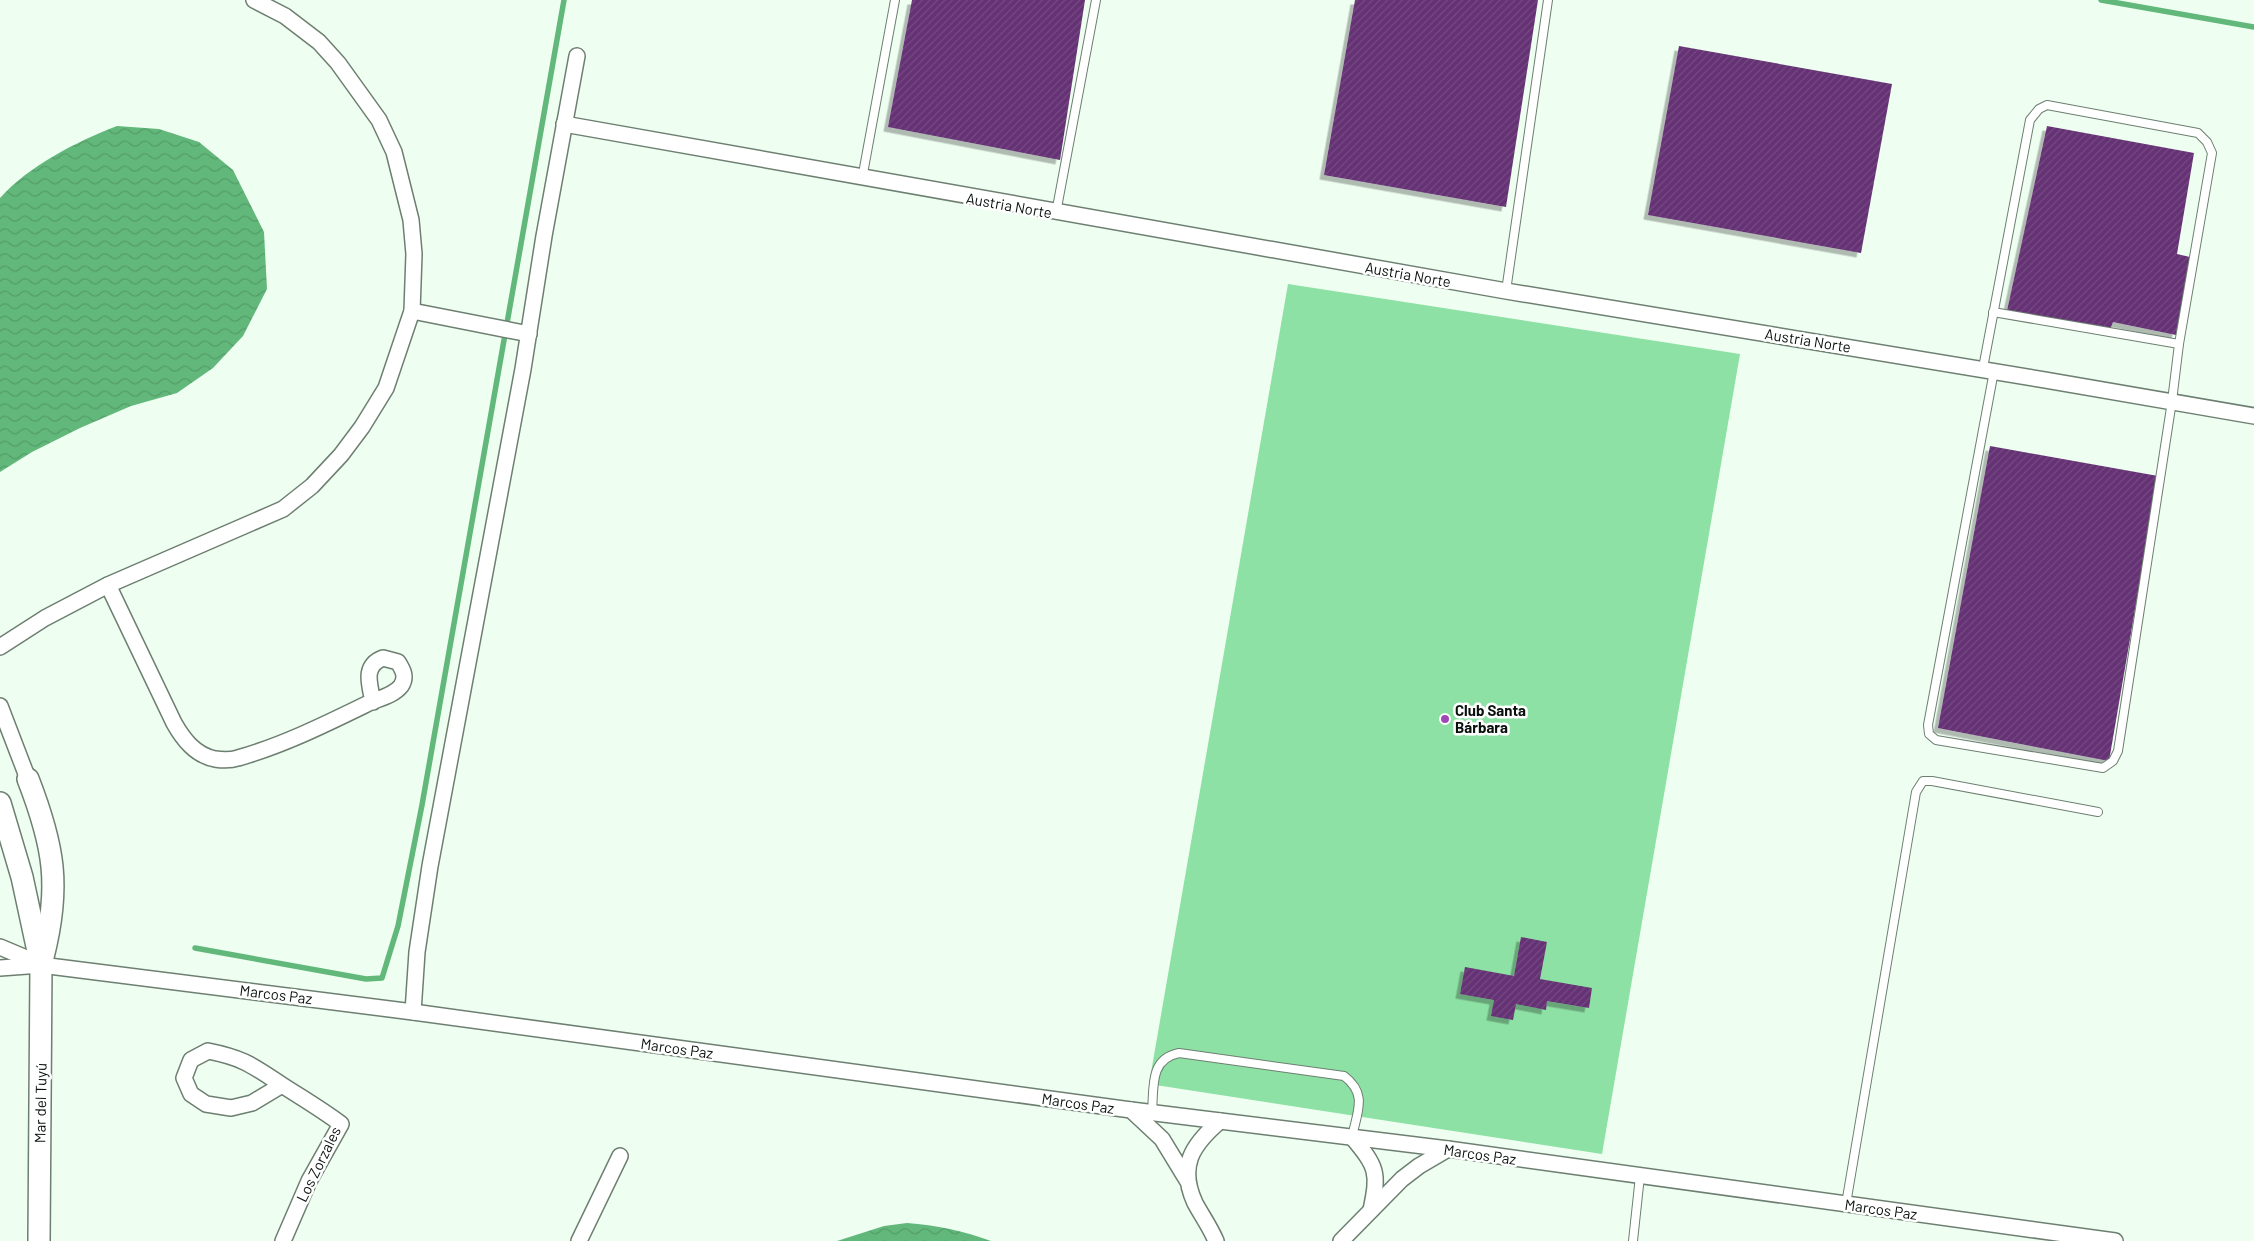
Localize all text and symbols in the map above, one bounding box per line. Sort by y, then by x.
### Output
street label: Austria Norte [965,189,1053,221]
street label: Austria Norte [1364,258,1452,290]
street label: Austria Norte [1764,324,1852,356]
place label: Club Santa Bárbara [1455,701,1526,736]
marker: Club Santa Bárbara [1439,713,1451,725]
street label: Marcos Paz [239,981,314,1007]
street label: Marcos Paz [640,1034,715,1062]
street label: Mar del Tuyú [30,1063,50,1143]
street label: Marcos Paz [1041,1089,1116,1117]
street label: Los Zorzales [292,1123,344,1205]
street label: Marcos Paz [1443,1140,1518,1168]
street label: Marcos Paz [1844,1195,1919,1223]

